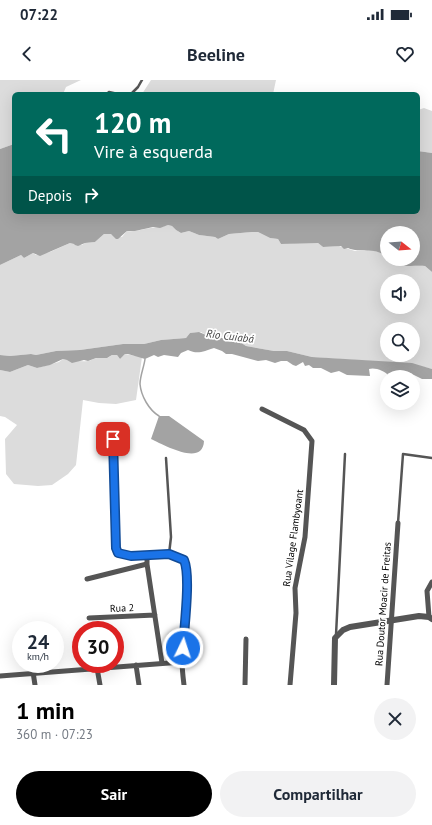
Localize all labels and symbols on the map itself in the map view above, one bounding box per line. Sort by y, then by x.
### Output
north arrow [380,226,420,266]
water label: Rio Cuiabá [205,326,255,346]
pin [96,422,130,456]
street label: Rua Vilage Flambyoant [280,488,306,587]
street label: Rua Doutor Moacir de Freitas [372,542,394,666]
street label: Rua 2 [110,601,134,615]
speed limit sign: 30 [72,621,124,673]
position arrow [162,627,204,669]

